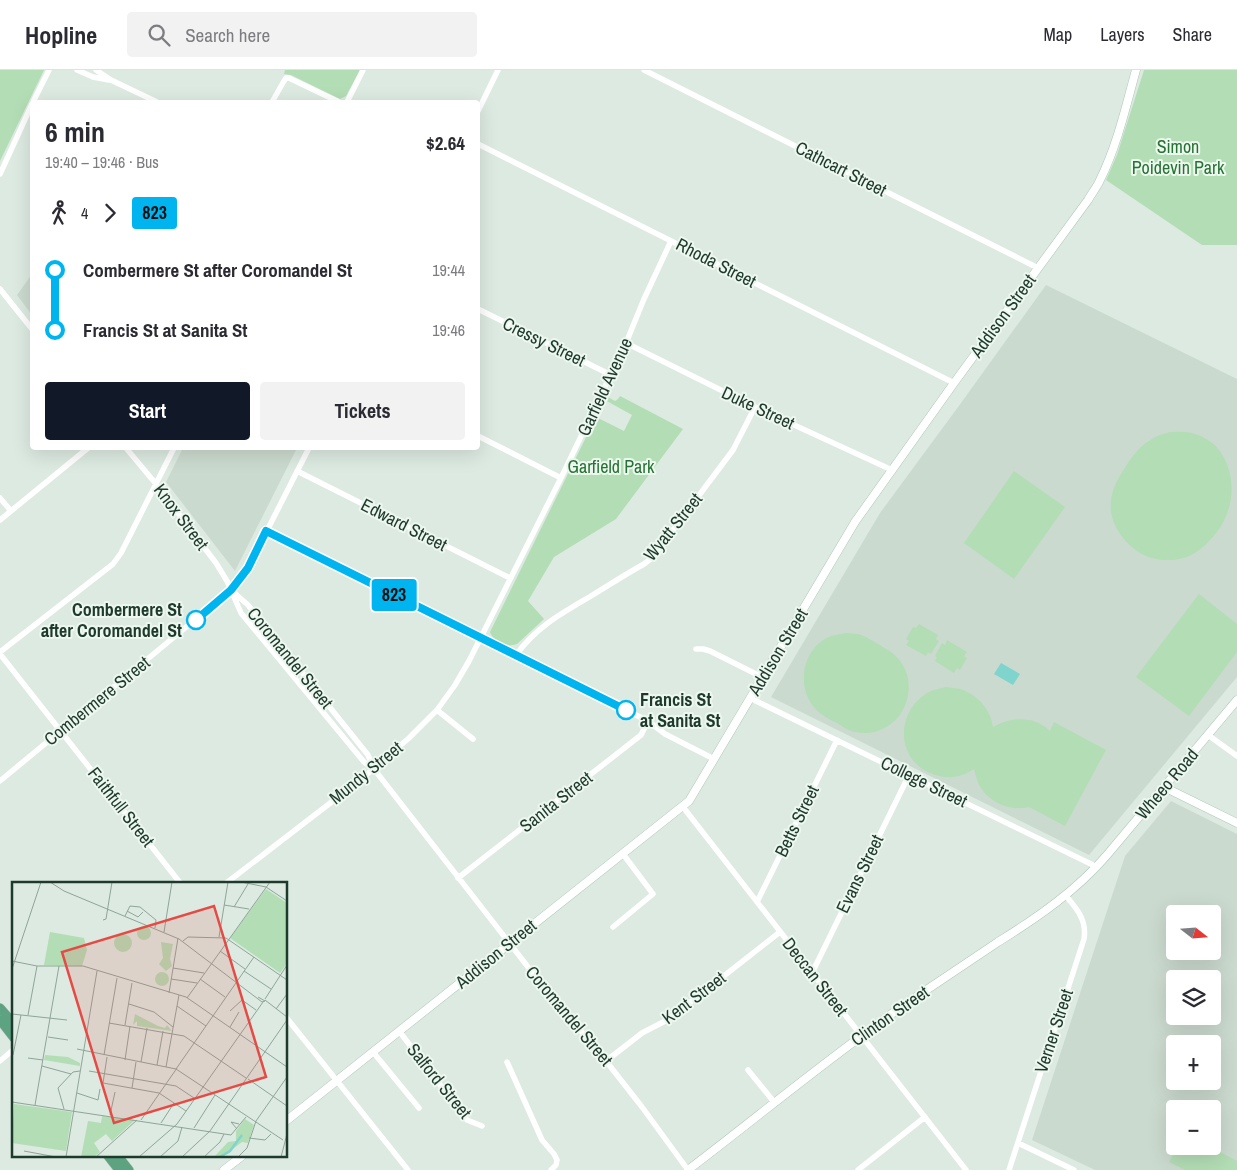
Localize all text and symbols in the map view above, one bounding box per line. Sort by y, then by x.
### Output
search box [127,12,477,57]
text: Hopline [25,19,97,51]
icon: search [145,21,173,49]
text: Search here [185,22,270,48]
text: Map [1044,22,1072,47]
text: Layers [1100,22,1145,47]
text: Share [1173,22,1212,47]
text: 6 min [45,113,105,151]
text: $2.64 [426,130,465,156]
park label: Simon Poidevin Park [1132,134,1225,180]
street label: Cathcart Street [791,135,891,202]
text: 19:40 – 19:46 · Bus [45,151,159,173]
icon: walk [45,199,73,227]
icon: forward [96,199,124,227]
text: 823 [142,200,167,225]
text: 4 [81,202,88,224]
street label: Rhoda Street [672,232,761,293]
text: Combermere St after Coromandel St [83,257,352,283]
text: 19:44 [432,259,465,281]
street label: Addison Street [963,269,1041,363]
street label: Cressy Street [499,311,590,372]
text: Francis St at Sanita St [83,317,248,343]
text: 19:46 [432,319,465,341]
street label: Garfield Avenue [571,334,638,440]
street label: Duke Street [718,380,799,435]
button: Start [45,382,250,440]
button: Tickets [260,382,465,440]
park label: Garfield Park [568,454,655,479]
street label: Knox Street [148,478,215,555]
street label: Wyatt Street [637,487,708,566]
street label: Edward Street [357,492,452,557]
line badge: 823 [365,579,423,611]
text: 823 [382,582,406,607]
place label: Combermere St after Coromandel St [41,597,182,643]
street label: Coromandel Street [242,602,339,714]
street label: Addison Street [741,603,813,701]
marker: Combermere St after Coromandel St [186,610,206,630]
street label: Combermere Street [38,650,155,751]
place label: Francis St at Sanita St [640,687,720,733]
marker: Francis St at Sanita St [616,700,636,720]
street label: Mundy Street [324,735,408,810]
street label: Wheeo Road [1129,743,1204,825]
street label: College Street [877,750,972,813]
street label: Faithfull Street [82,761,161,852]
street label: Sanita Street [514,765,597,838]
street label: Betts Street [768,781,825,861]
street label: Evans Street [830,830,889,917]
inset map [12,882,288,1158]
north arrow [1166,905,1221,960]
map controls [1166,905,1221,1155]
street label: Addison Street [449,913,541,995]
street label: Deccan Street [777,932,854,1021]
street label: Coromandel Street [520,960,619,1071]
street label: Kent Street [657,965,731,1030]
button: layers [1166,970,1221,1025]
street label: Clinton Street [846,979,934,1052]
street label: Verner Street [1028,986,1079,1076]
button: + [1166,1035,1221,1090]
street label: Salford Street [401,1038,478,1124]
button: − [1166,1100,1221,1155]

